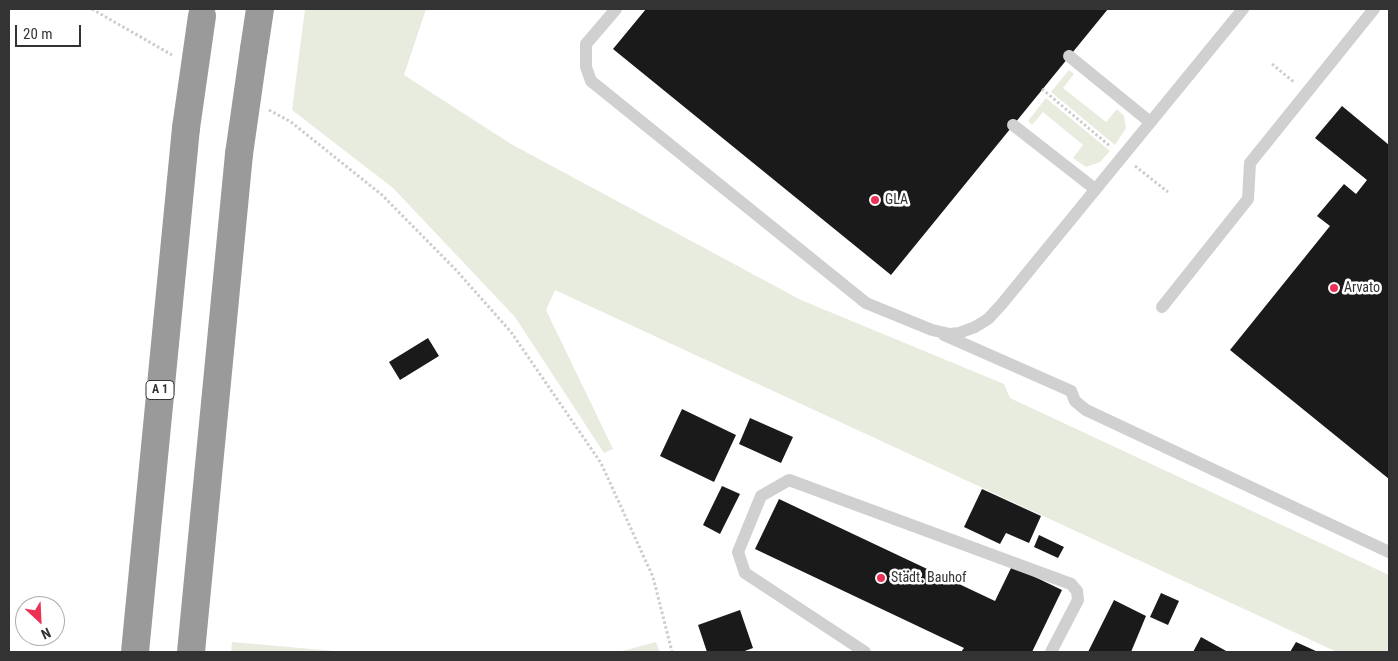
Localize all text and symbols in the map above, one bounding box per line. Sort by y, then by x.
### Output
scale bar [18,15,84,47]
text: 20 m [23,25,53,43]
place label: GLA [885,192,908,208]
marker: GLA [869,194,881,206]
place label: Arvato [1344,280,1380,296]
marker: Arvato [1328,282,1340,294]
road number: A 1 [146,380,174,400]
place label: Städt. Bauhof [891,570,966,586]
marker: Städt. Bauhof [875,572,887,584]
north arrow [15,596,65,646]
text: N [39,625,53,643]

